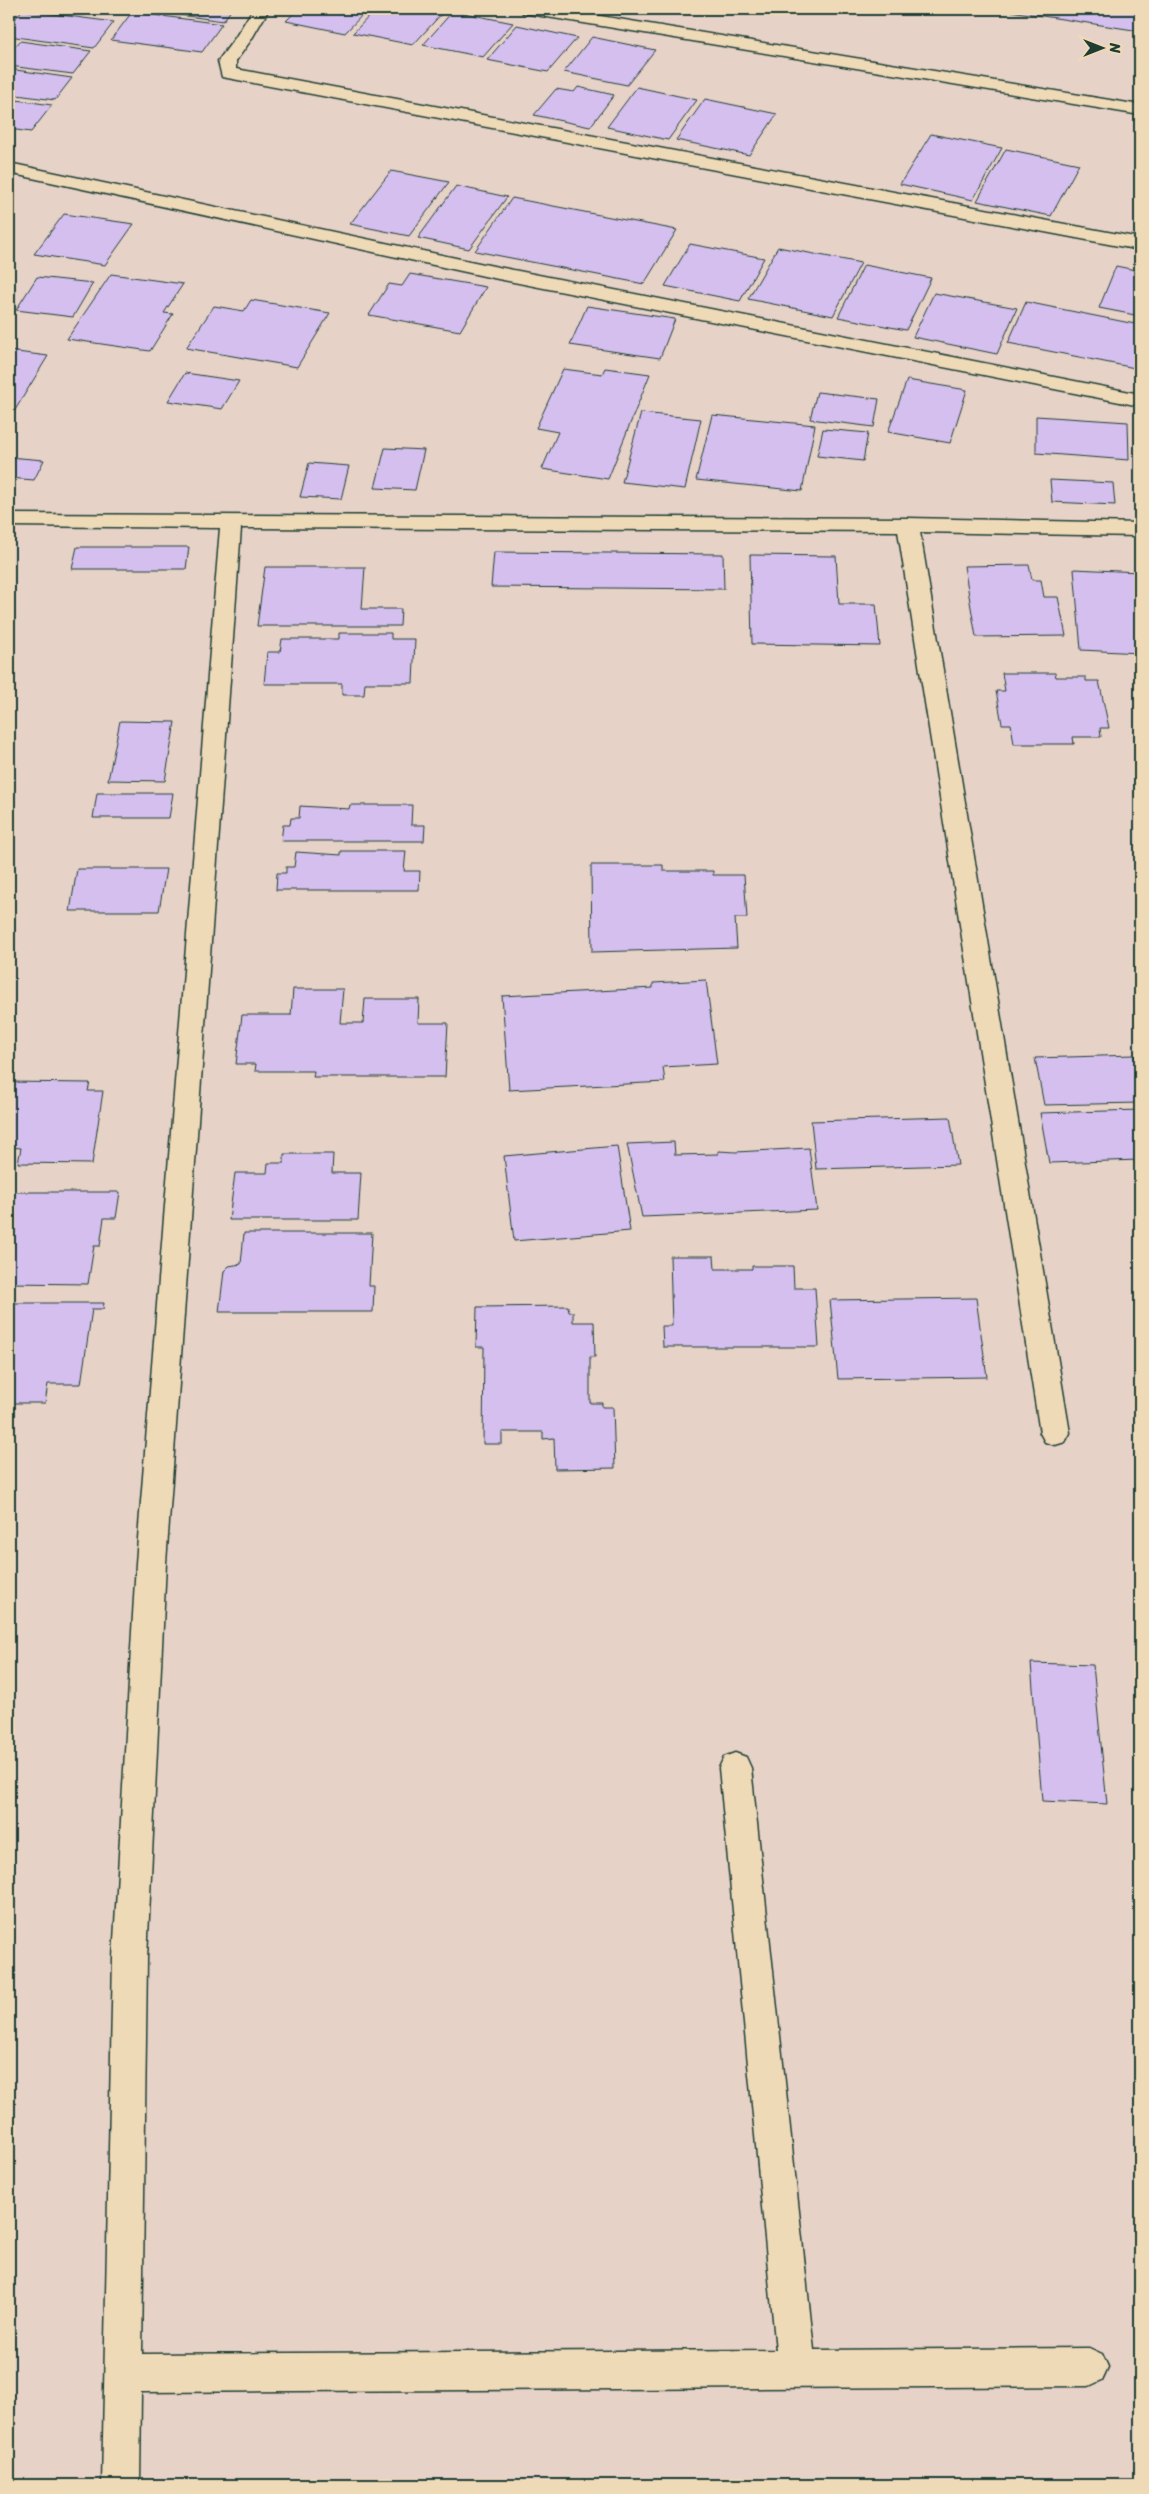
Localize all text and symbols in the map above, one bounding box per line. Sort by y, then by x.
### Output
north arrow [1076,22,1126,72]
text: N [1102,42,1127,53]

